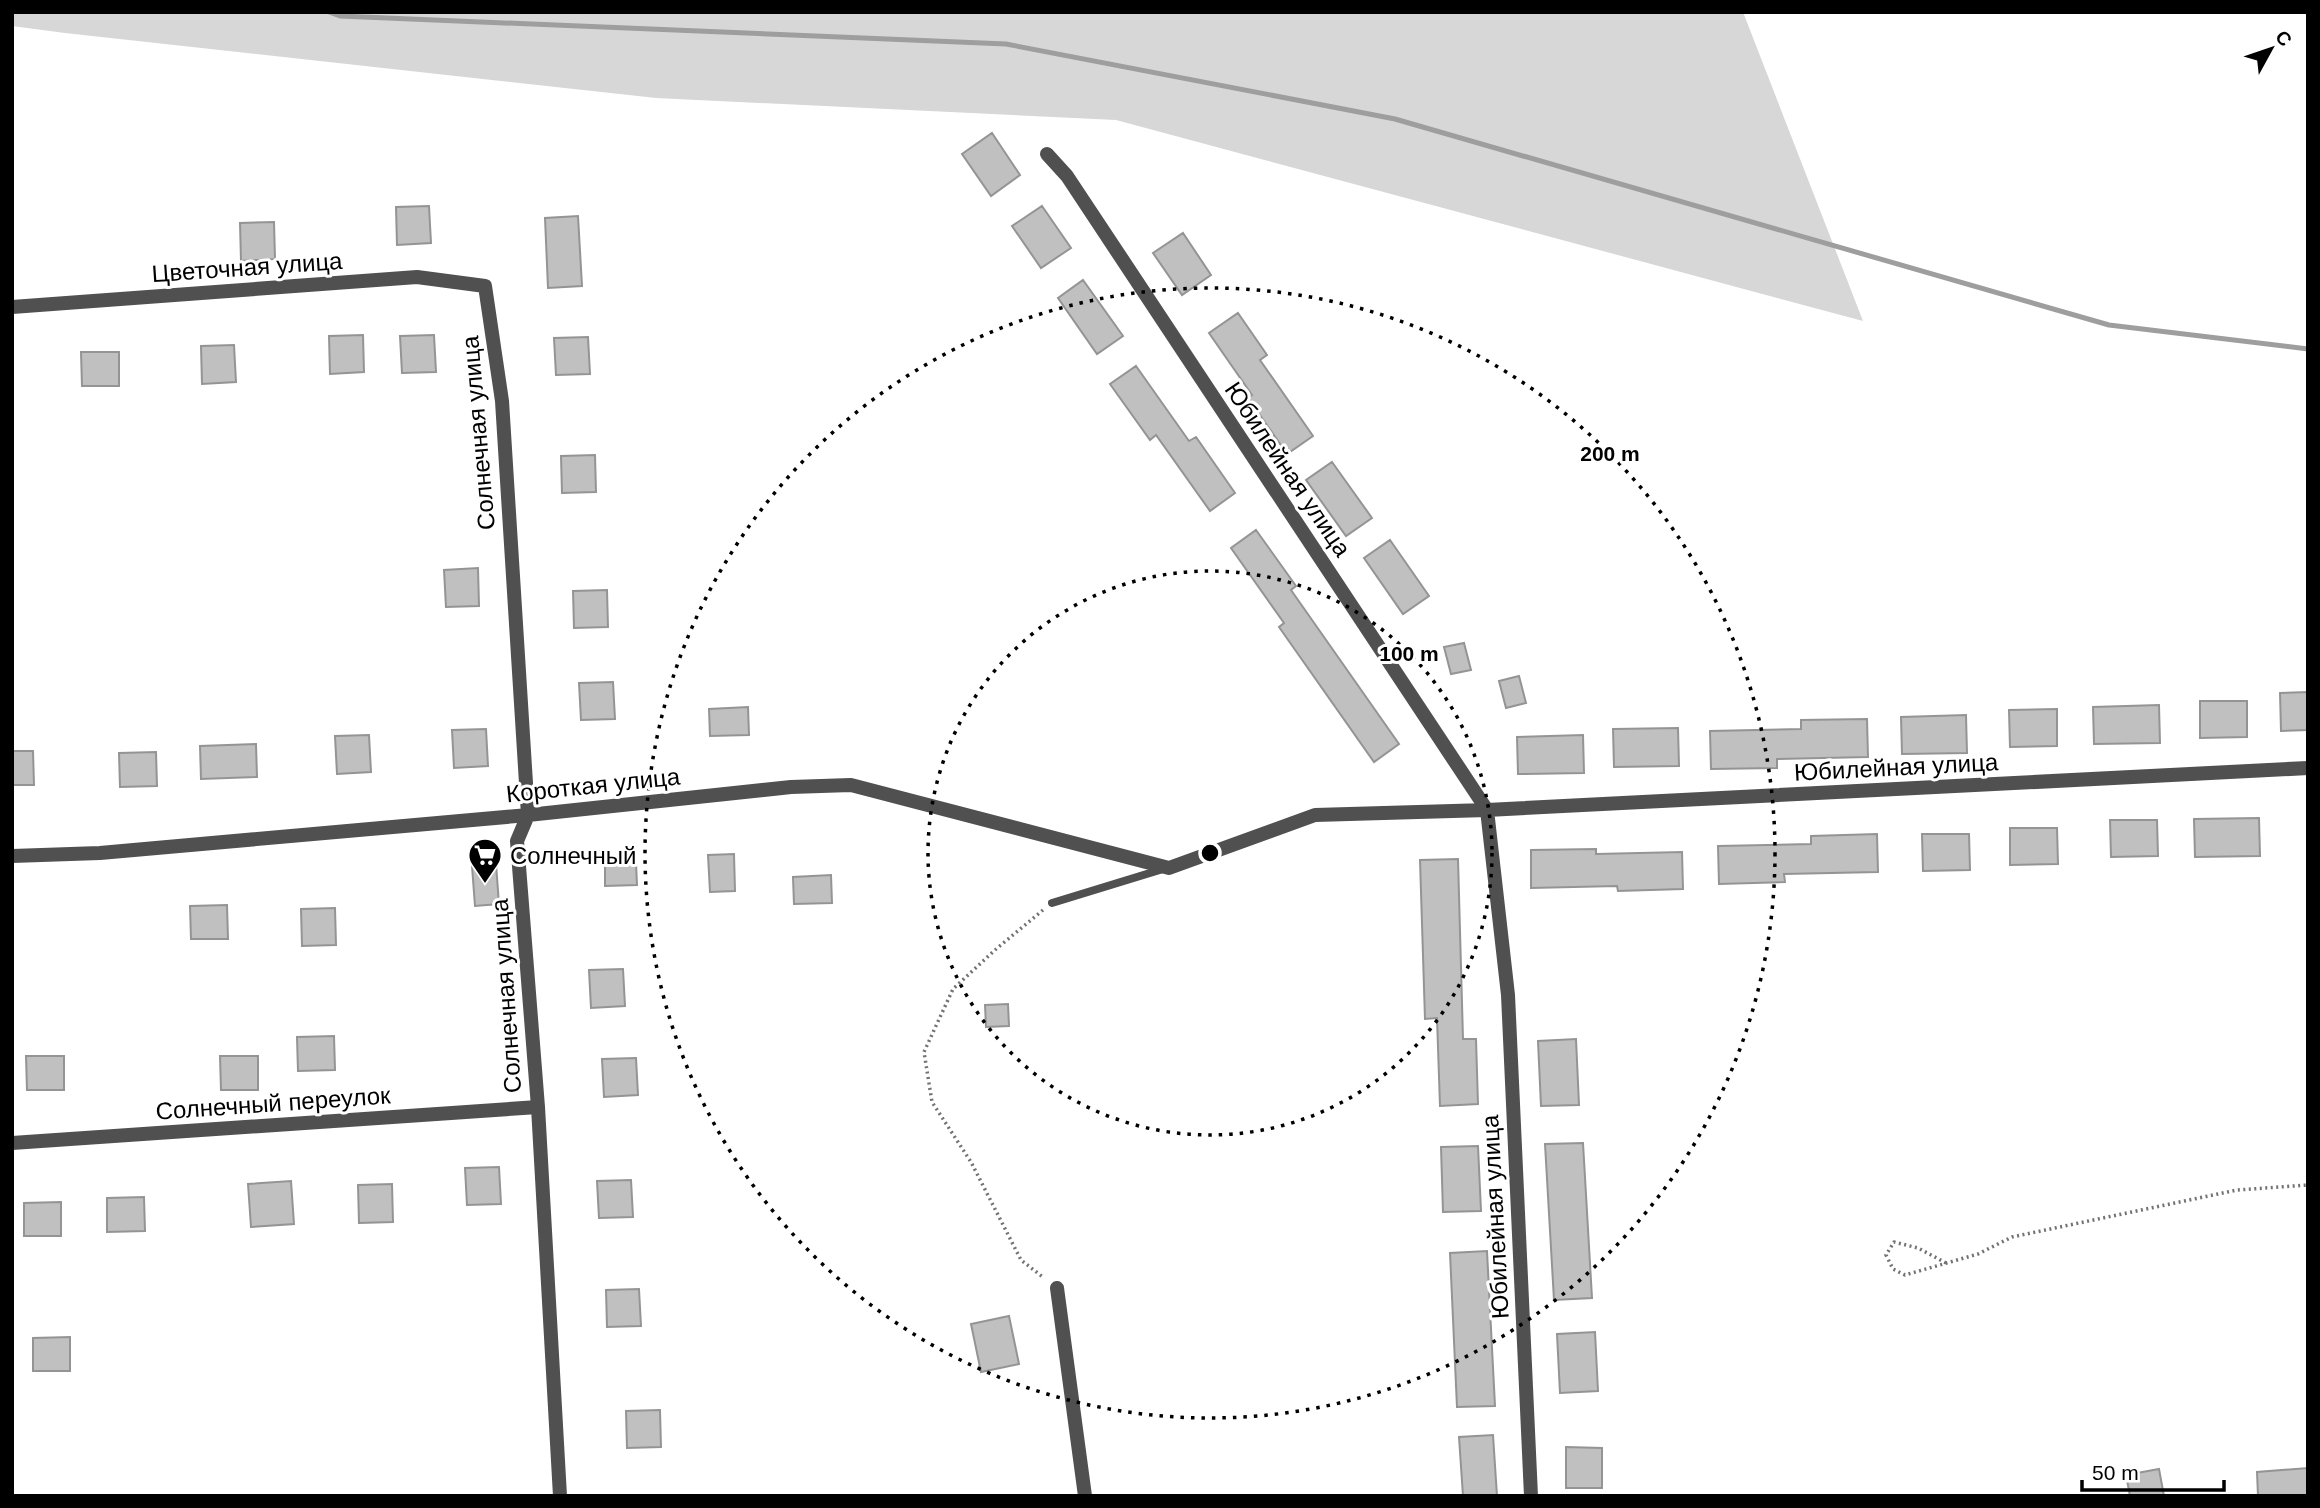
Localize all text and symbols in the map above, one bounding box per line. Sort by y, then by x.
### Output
north arrow [2236,14,2306,84]
text: С [2271,26,2296,51]
street label: Цветочная улица [151,247,344,287]
street label: Солнечная улица [456,334,500,531]
street label: Юбилейная улица [1220,377,1357,562]
text: 200 m [1580,442,1640,465]
text: 100 m [1379,642,1439,665]
street label: Юбилейная улица [1793,748,1999,786]
street label: Короткая улица [505,762,682,808]
supermarket icon: Солнечный [466,836,504,885]
centre of rings [1198,841,1222,865]
place label: Солнечный [510,842,636,869]
street label: Солнечная улица [486,897,526,1094]
street label: Солнечный переулок [155,1081,392,1125]
street label: Юбилейная улица [1476,1114,1514,1320]
scale bar [2082,1448,2224,1492]
text: 50 m [2092,1461,2139,1484]

